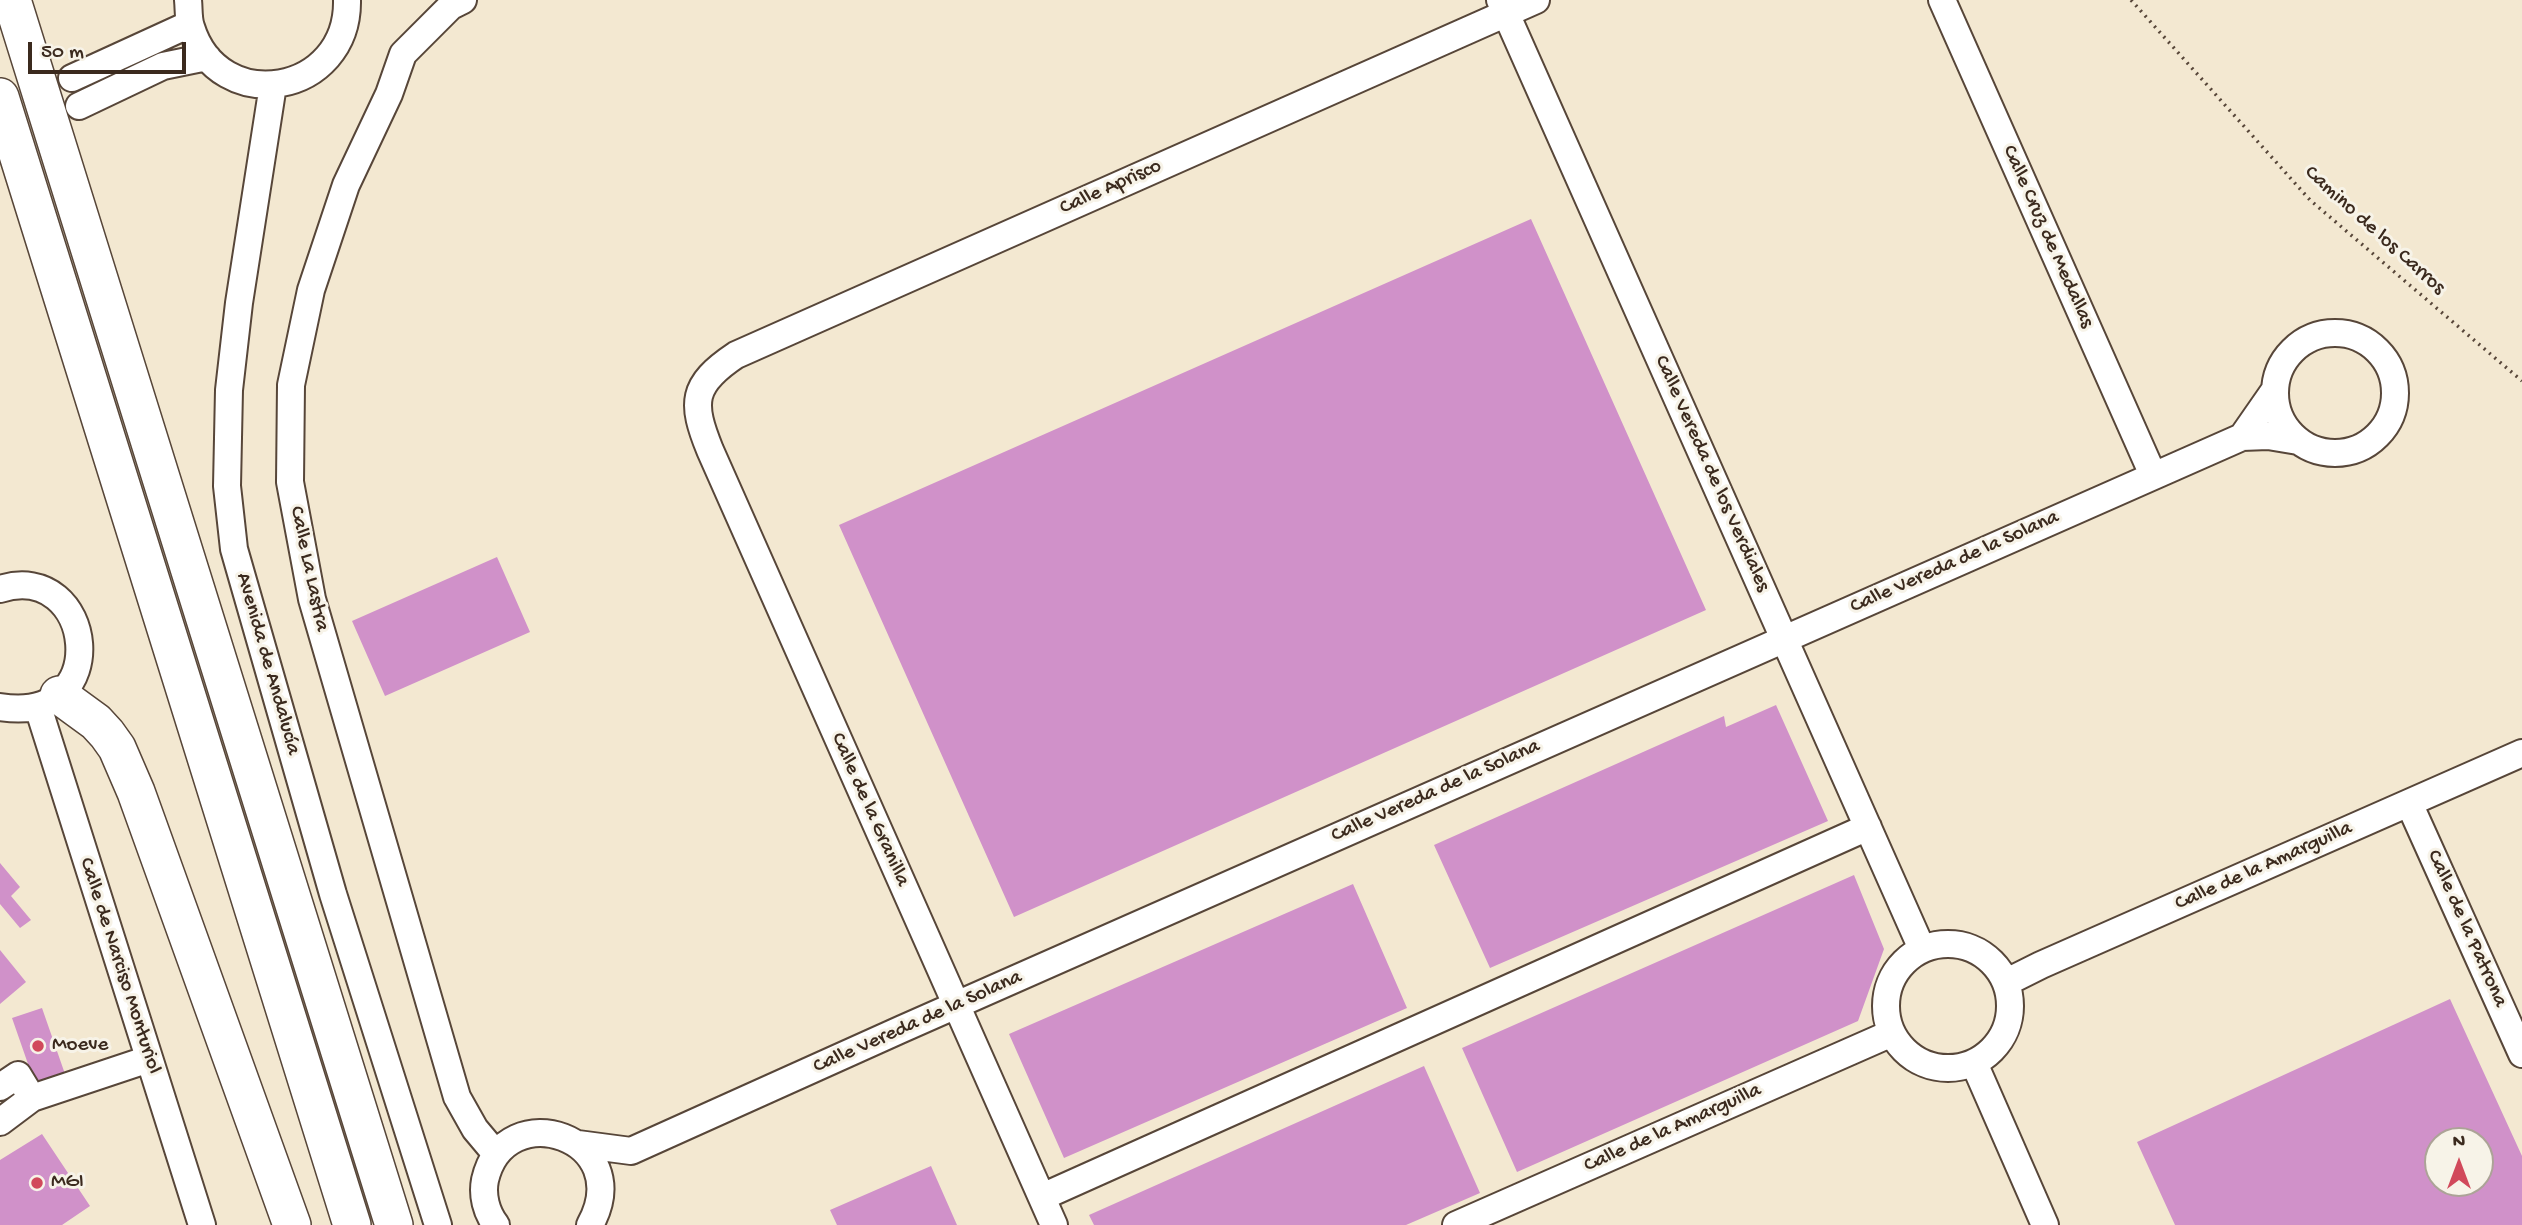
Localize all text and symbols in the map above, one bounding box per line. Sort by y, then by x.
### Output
scale bar [32,28,189,72]
text: 50 m [41,41,84,66]
street label: Calle Cruz de Medallas [1995,142,2099,332]
street label: Calle Aprisco [1056,154,1166,222]
street label: Camino de los Carros [2298,161,2450,301]
street label: Calle Vereda de los Verdiales [1647,352,1775,596]
street label: Calle La Lastra [282,504,334,634]
street label: Calle Vereda de la Solana [1847,506,2063,620]
street label: Avenida de Andalucía [229,570,305,758]
street label: Calle de la Granilla [824,729,914,891]
street label: Calle Vereda de la Solana [1328,735,1544,849]
street label: Calle de la Amarguilla [2172,817,2356,917]
street label: Calle de la Patrona [2420,847,2512,1011]
street label: Calle de Narciso Monturiol [72,855,166,1077]
street label: Calle Vereda de la Solana [810,966,1026,1080]
place label: Moeve [52,1033,108,1059]
marker: Moeve [30,1038,46,1054]
street label: Calle de la Amarguilla [1581,1079,1765,1179]
north arrow [2424,1127,2494,1197]
text: N [2453,1131,2465,1154]
place label: MGI [51,1170,84,1196]
marker: MGI [29,1175,45,1191]

